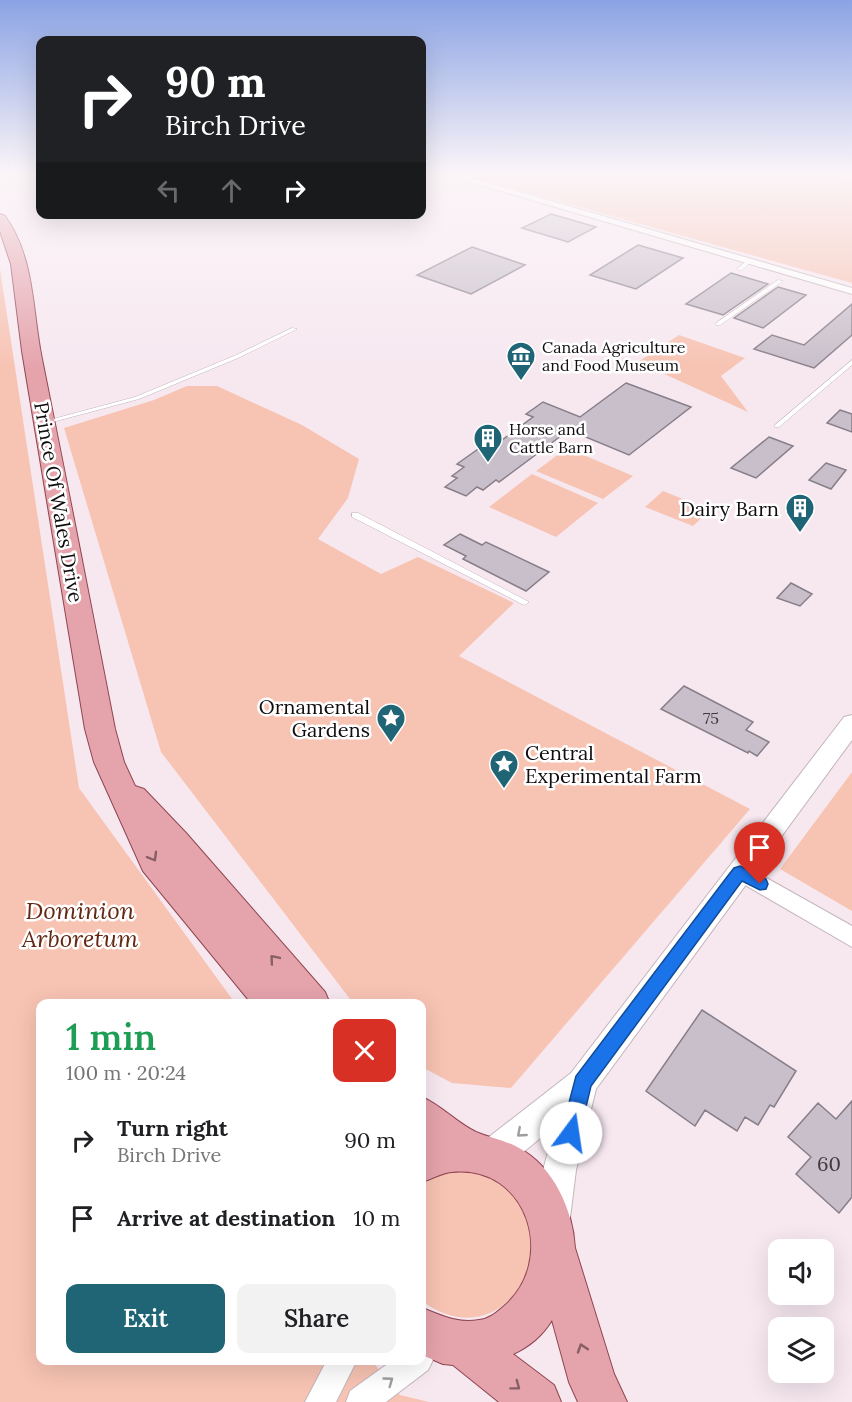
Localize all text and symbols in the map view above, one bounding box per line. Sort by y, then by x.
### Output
text: 90 m [165,55,266,109]
icon: right [66,60,144,138]
text: Birch Drive [165,108,306,142]
icon: left [152,174,185,207]
icon: ahead [215,174,248,207]
icon: right [278,174,311,207]
place label: Canada Agriculture and Food Museum [542,337,686,375]
museum icon: Canada Agriculture and Food Museum [505,340,537,382]
street label: Prince Of Wales Drive [29,400,89,604]
place label: Horse and Cattle Barn [509,419,593,457]
building icon: Horse and Cattle Barn [472,422,504,464]
building icon: Dairy Barn [784,492,816,534]
place label: Dairy Barn [680,496,779,521]
place label: Ornamental Gardens [259,694,370,742]
place icon: Ornamental Gardens [375,702,407,744]
house number: 75 [703,708,719,728]
place label: Central Experimental Farm [525,740,702,788]
place icon: Central Experimental Farm [488,748,520,790]
pin [734,822,785,884]
icon: arrive [743,831,776,864]
one-way arrow [146,851,158,861]
park label: Dominion Arboretum [21,895,138,954]
one-way arrow [271,955,282,966]
text: 1 min [66,1014,156,1060]
button: close [333,1019,396,1082]
text: 100 m · 20:24 [66,1060,186,1085]
position arrow [539,1101,603,1165]
text: Turn right [117,1114,228,1142]
icon: right [66,1124,99,1157]
text: 90 m [344,1126,396,1154]
one-way arrow [517,1126,528,1137]
text: Birch Drive [117,1142,221,1167]
house number: 60 [817,1151,841,1176]
icon: arrive [66,1202,99,1235]
text: Arrive at destination [117,1204,335,1232]
text: 10 m [353,1204,401,1232]
map controls [768,1239,834,1383]
button: sound [768,1239,834,1305]
button: Exit [66,1284,225,1353]
button: Share [237,1284,396,1353]
button: layers [768,1317,834,1383]
one-way arrow [577,1343,590,1354]
one-way arrow [383,1377,394,1388]
one-way arrow [510,1379,521,1390]

